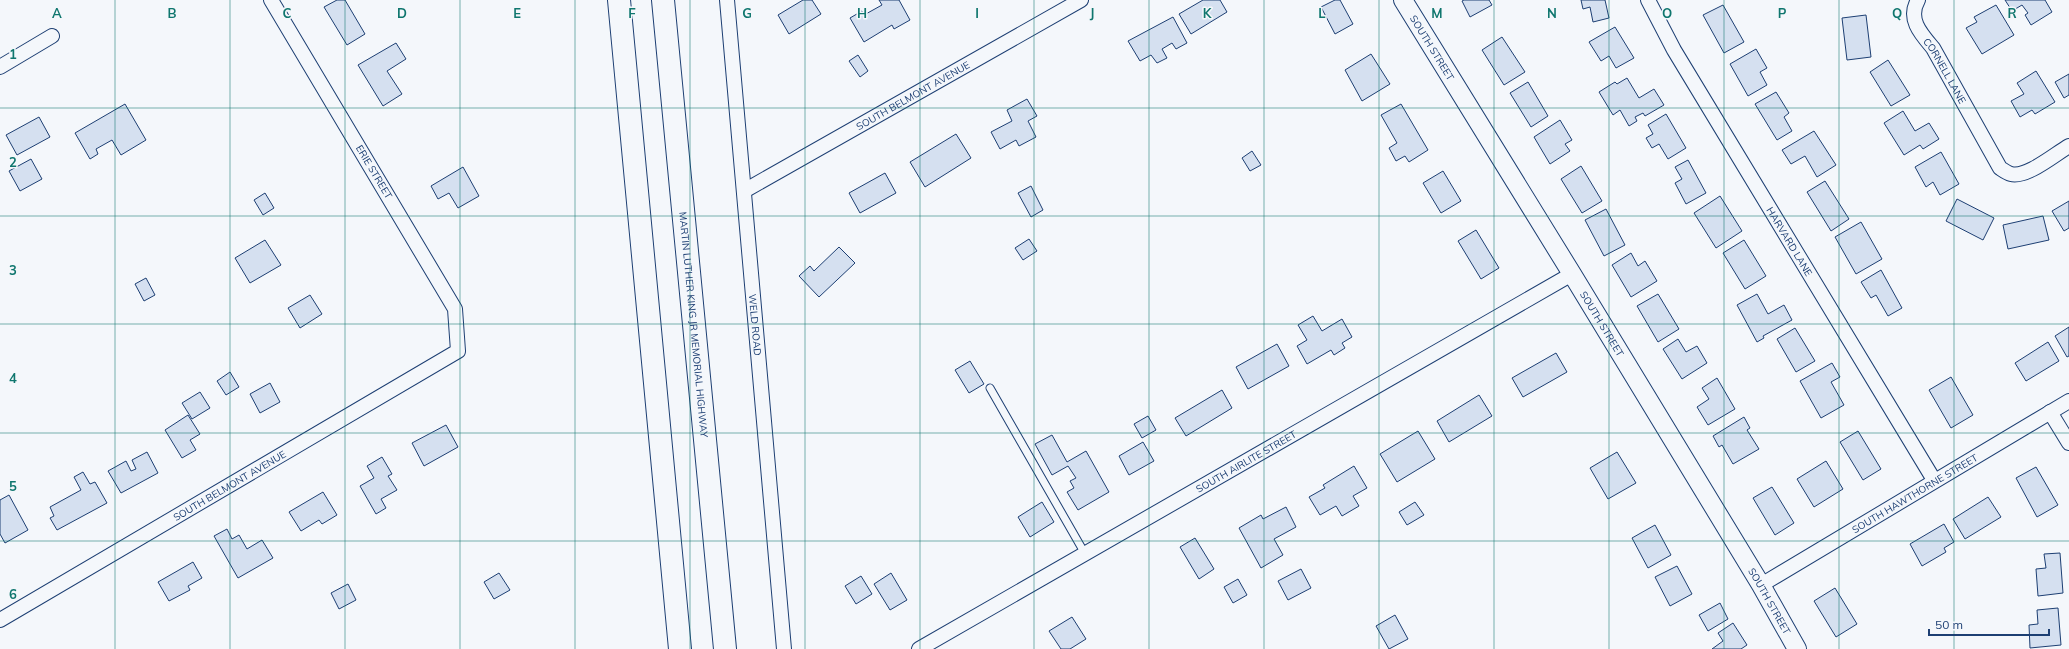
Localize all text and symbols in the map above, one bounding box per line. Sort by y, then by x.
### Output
text: A [52,5,62,21]
text: B [168,5,177,21]
text: C [283,5,292,21]
text: D [397,5,407,21]
text: E [513,5,521,21]
text: F [628,5,636,21]
text: G [742,5,752,21]
text: H [857,5,867,21]
text: I [975,5,979,21]
text: J [1090,5,1094,21]
text: K [1203,5,1213,21]
text: L [1318,5,1326,21]
text: M [1431,5,1443,21]
text: N [1547,5,1557,21]
text: O [1662,5,1672,21]
text: P [1778,5,1787,21]
text: Q [1892,5,1902,21]
text: R [2007,5,2017,21]
street label: SOUTH STREET [1407,13,1457,83]
street label: CORNELL LANE [1921,35,1969,106]
text: 1 [9,46,17,62]
street label: SOUTH BELMONT AVENUE [854,58,972,133]
street label: ERIE STREET [353,143,395,201]
text: 2 [9,154,17,170]
street label: HARVARD LANE [1764,204,1816,278]
street label: MARTIN LUTHER KING JR MEMORIAL HIGHWAY [677,211,711,439]
text: 3 [9,262,17,278]
street label: SOUTH STREET [1577,288,1627,359]
street label: WELD ROAD [746,293,765,356]
text: 4 [9,370,17,386]
street label: SOUTH AIRLITE STREET [1193,427,1299,495]
street label: SOUTH BELMONT AVENUE [171,447,288,523]
street label: SOUTH HAWTHORNE STREET [1849,451,1980,536]
text: 5 [9,478,17,494]
street label: SOUTH STREET [1746,565,1794,636]
text: 6 [9,586,17,602]
scale bar [1929,611,2049,637]
text: 50 m [1935,617,1963,632]

